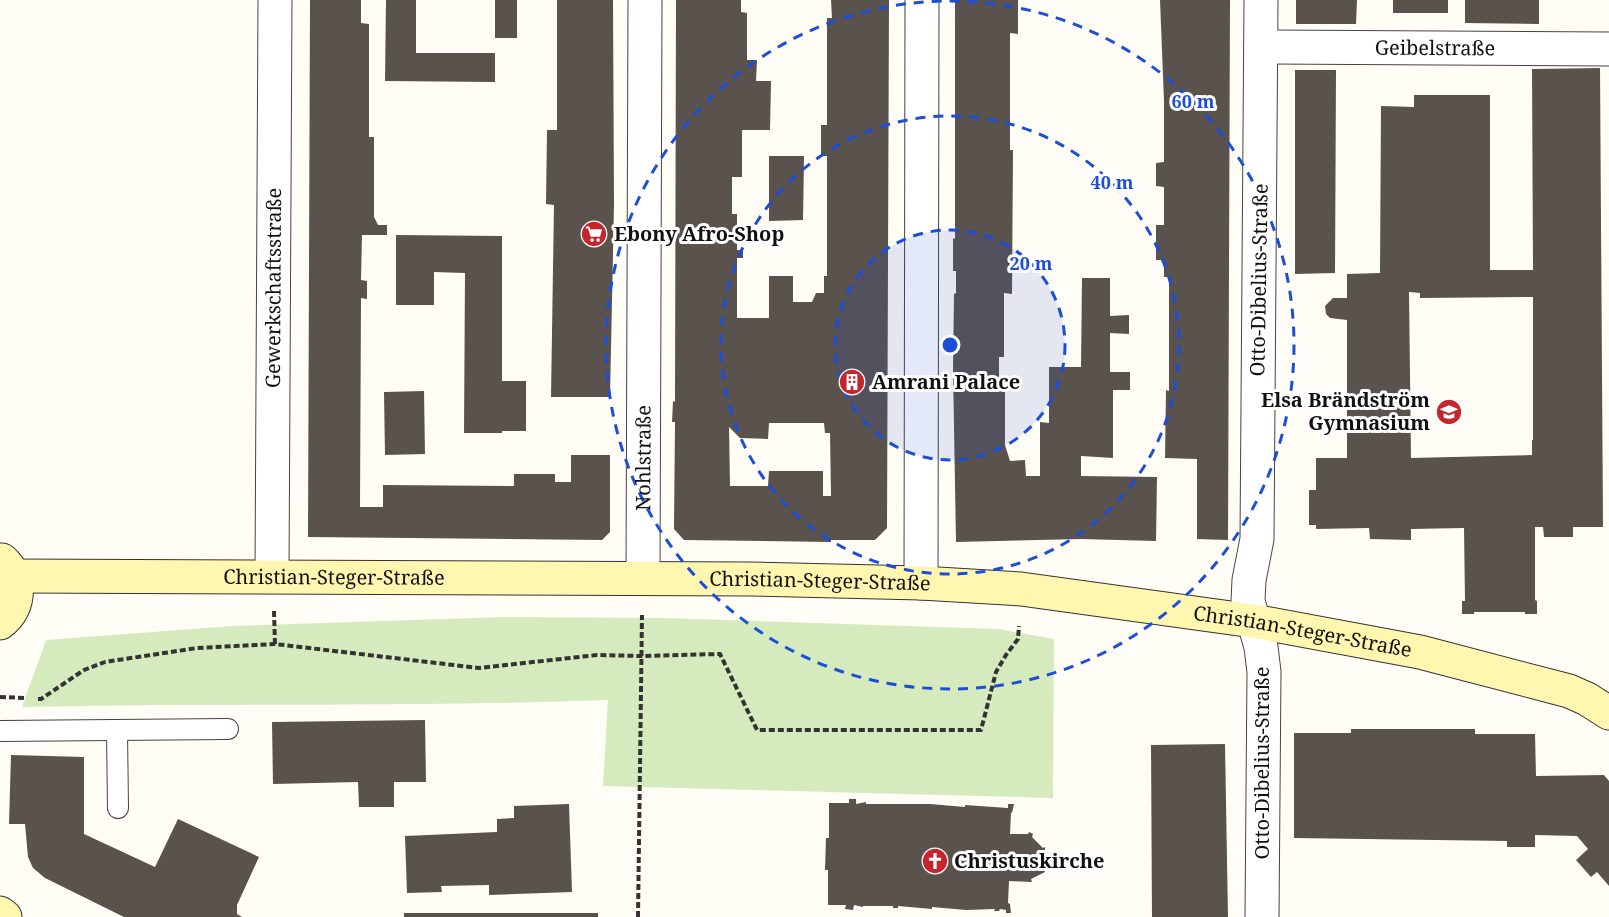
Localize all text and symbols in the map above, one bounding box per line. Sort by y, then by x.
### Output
street label: Geibelstraße [1375,34,1495,61]
text: 60 m [1172,89,1215,113]
text: 40 m [1091,170,1134,194]
street label: Otto-Dibelius-Straße [1243,183,1274,377]
street label: Gewerkschaftsstraße [259,188,287,388]
supermarket icon: Ebony Afro-Shop [579,219,609,249]
place label: Ebony Afro-Shop [614,220,784,247]
text: 20 m [1010,251,1053,275]
centre of rings [940,335,960,355]
building icon: Amrani Palace [837,367,867,397]
place label: Amrani Palace [872,368,1020,395]
place label: Elsa Brändström Gymnasium [1261,386,1430,436]
school or university icon: Elsa Brändström Gymnasium [1434,397,1464,427]
street label: Nohlstraße [629,405,657,511]
street label: Christian-Steger-Straße [223,563,445,591]
street label: Christian-Steger-Straße [709,565,931,597]
street label: Christian-Steger-Straße [1192,599,1414,663]
street label: Otto-Dibelius-Straße [1248,667,1275,859]
church icon: Christuskirche [920,846,950,876]
place label: Christuskirche [954,847,1104,874]

